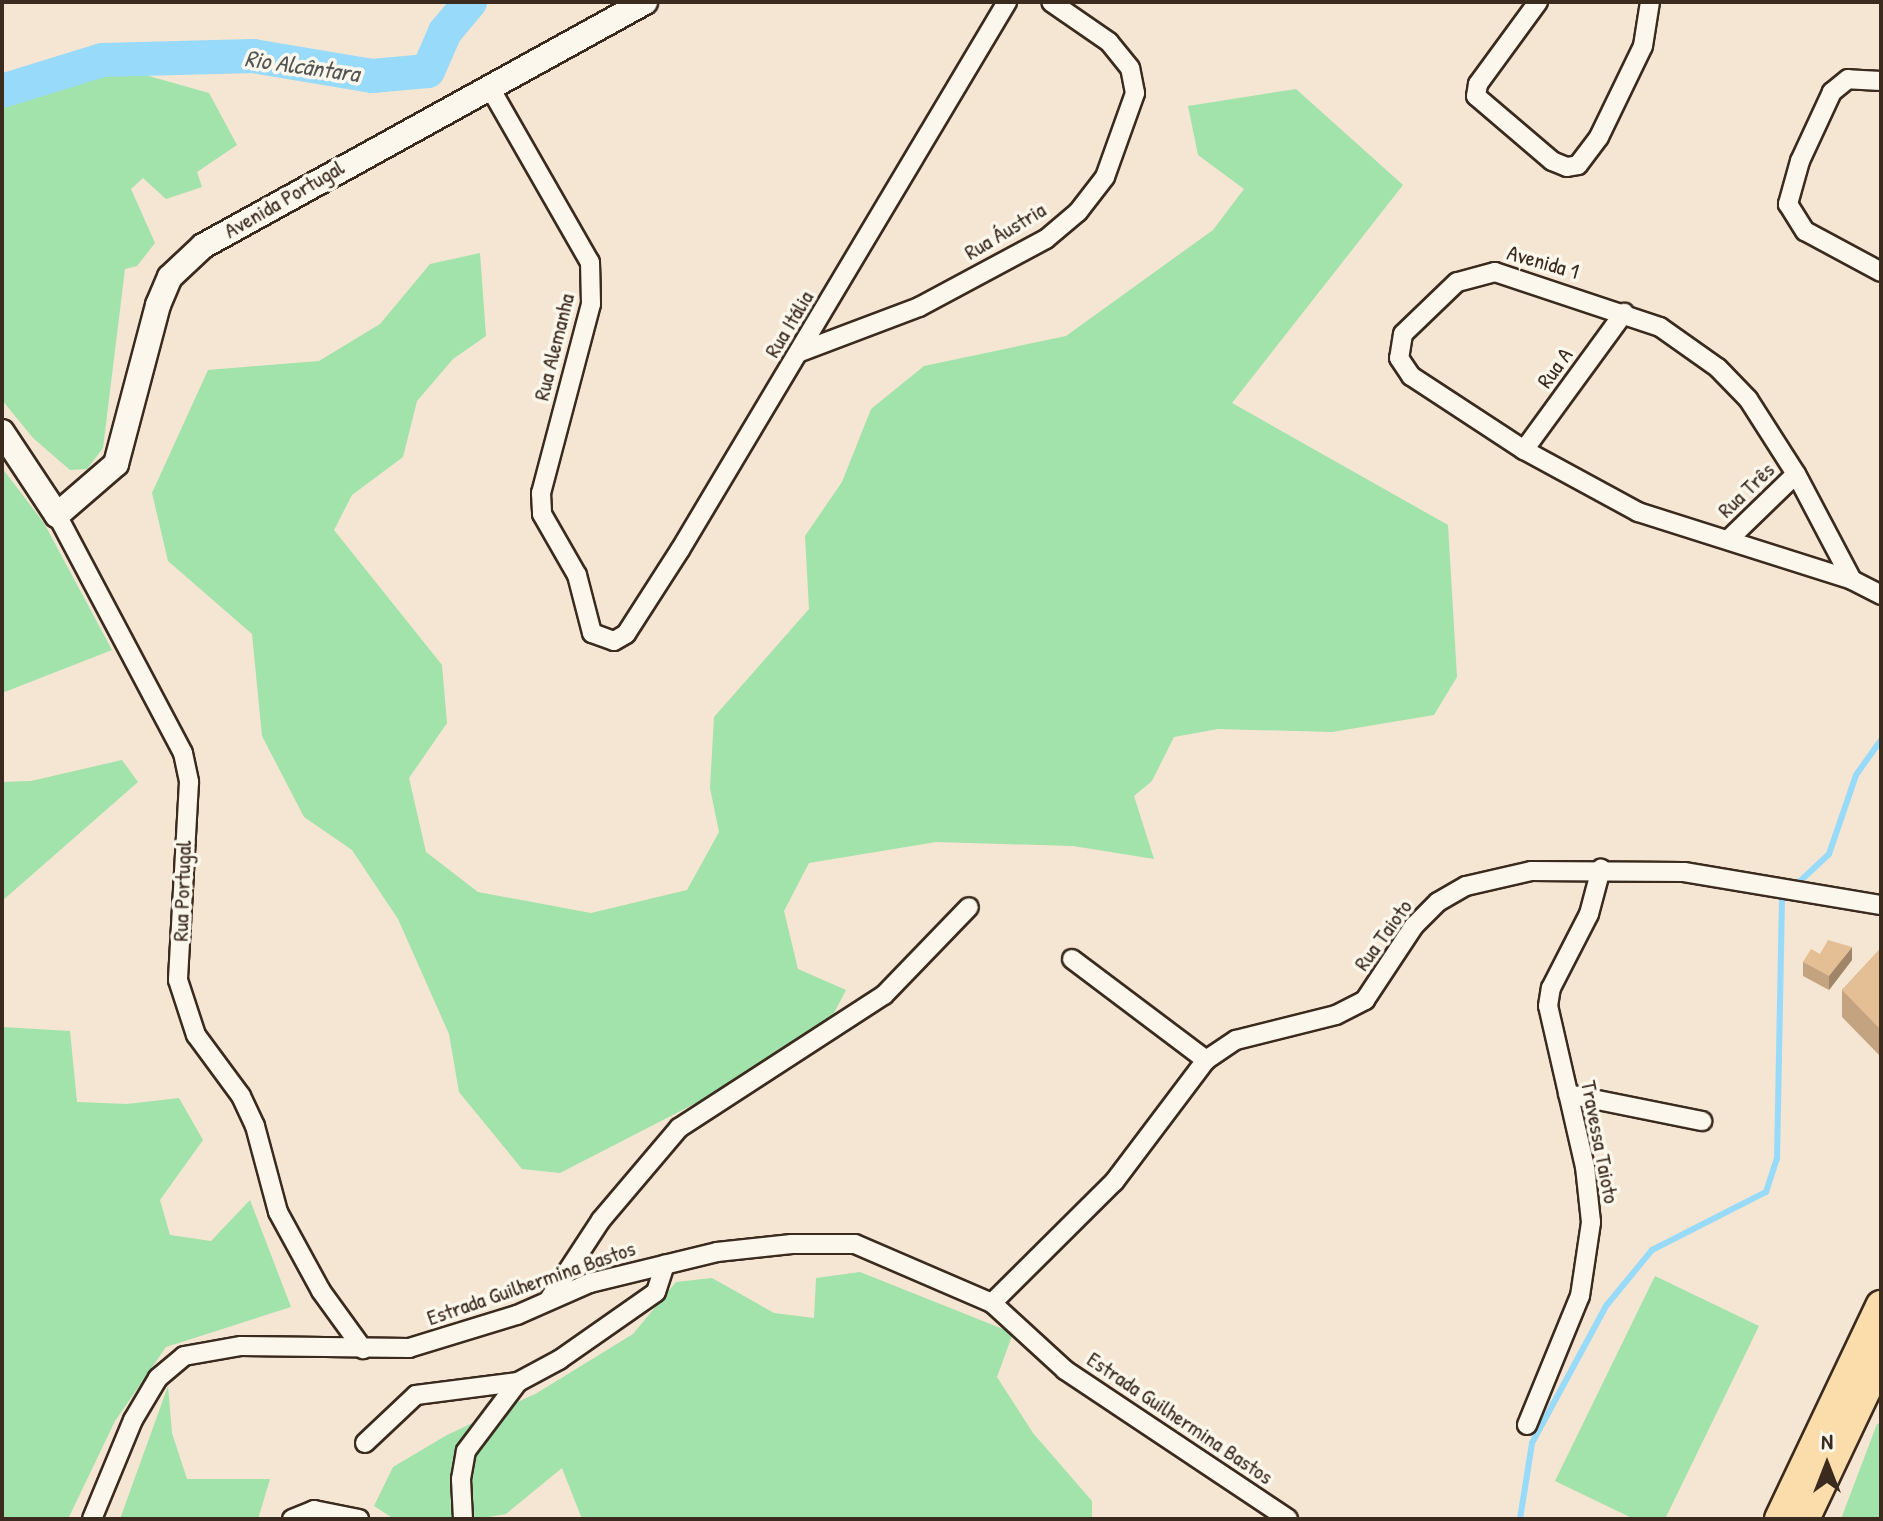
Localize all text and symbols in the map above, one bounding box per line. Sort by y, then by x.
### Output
water label: Rio Alcântara [243,44,361,88]
street label: Avenida Portugal [219,154,349,244]
street label: Rua Áustria [960,196,1050,266]
street label: Avenida 1 [1504,239,1582,285]
street label: Rua Itália [759,286,819,362]
street label: Rua Alemanha [528,291,580,403]
street label: Rua A [1532,343,1578,393]
street label: Rua Três [1712,457,1780,523]
street label: Rua Portugal [167,840,197,942]
street label: Rua Taioto [1348,894,1418,976]
street label: Travessa Taioto [1575,1078,1625,1206]
street label: Estrada Guilhermina Bastos [423,1235,639,1331]
street label: Estrada Guilhermina Bastos [1082,1346,1278,1490]
north arrow [1787,1425,1867,1505]
text: N [1821,1426,1833,1456]

